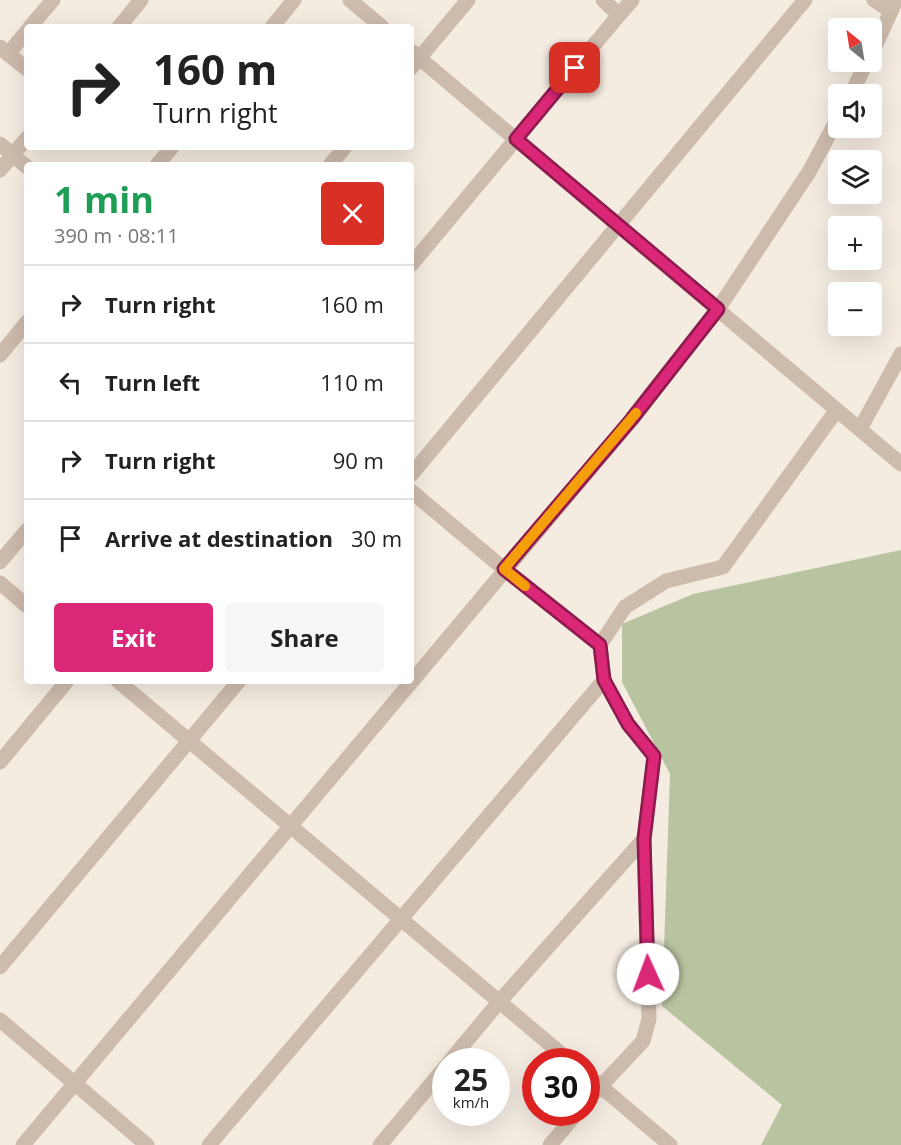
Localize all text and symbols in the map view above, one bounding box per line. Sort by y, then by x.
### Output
north arrow [828,18,882,72]
map controls [828,18,882,336]
text: 160 m [153,40,277,97]
pin [549,42,600,93]
icon: right [54,48,132,126]
icon: arrive [558,51,591,84]
button: sound [828,84,882,138]
text: Turn right [153,94,278,131]
button: layers [828,150,882,204]
text: 1 min [54,175,154,224]
button: close [321,182,384,245]
button: + [828,216,882,270]
text: 390 m · 08:11 [54,222,179,249]
button: − [828,282,882,336]
icon: right [54,288,87,321]
text: Turn right [105,289,216,319]
text: 160 m [320,289,384,319]
icon: left [54,366,87,399]
text: Turn left [105,367,200,397]
text: 110 m [320,367,384,397]
icon: right [54,444,87,477]
text: Turn right [105,445,216,475]
text: 90 m [333,445,384,475]
icon: arrive [54,522,87,555]
text: Arrive at destination [105,523,333,553]
text: 30 m [351,523,402,553]
button: Exit [54,603,213,672]
button: Share [225,603,384,672]
position arrow [616,942,680,1006]
speed limit sign: 30 [522,1048,600,1126]
text: 25 [454,1059,488,1100]
text: km/h [453,1092,489,1112]

